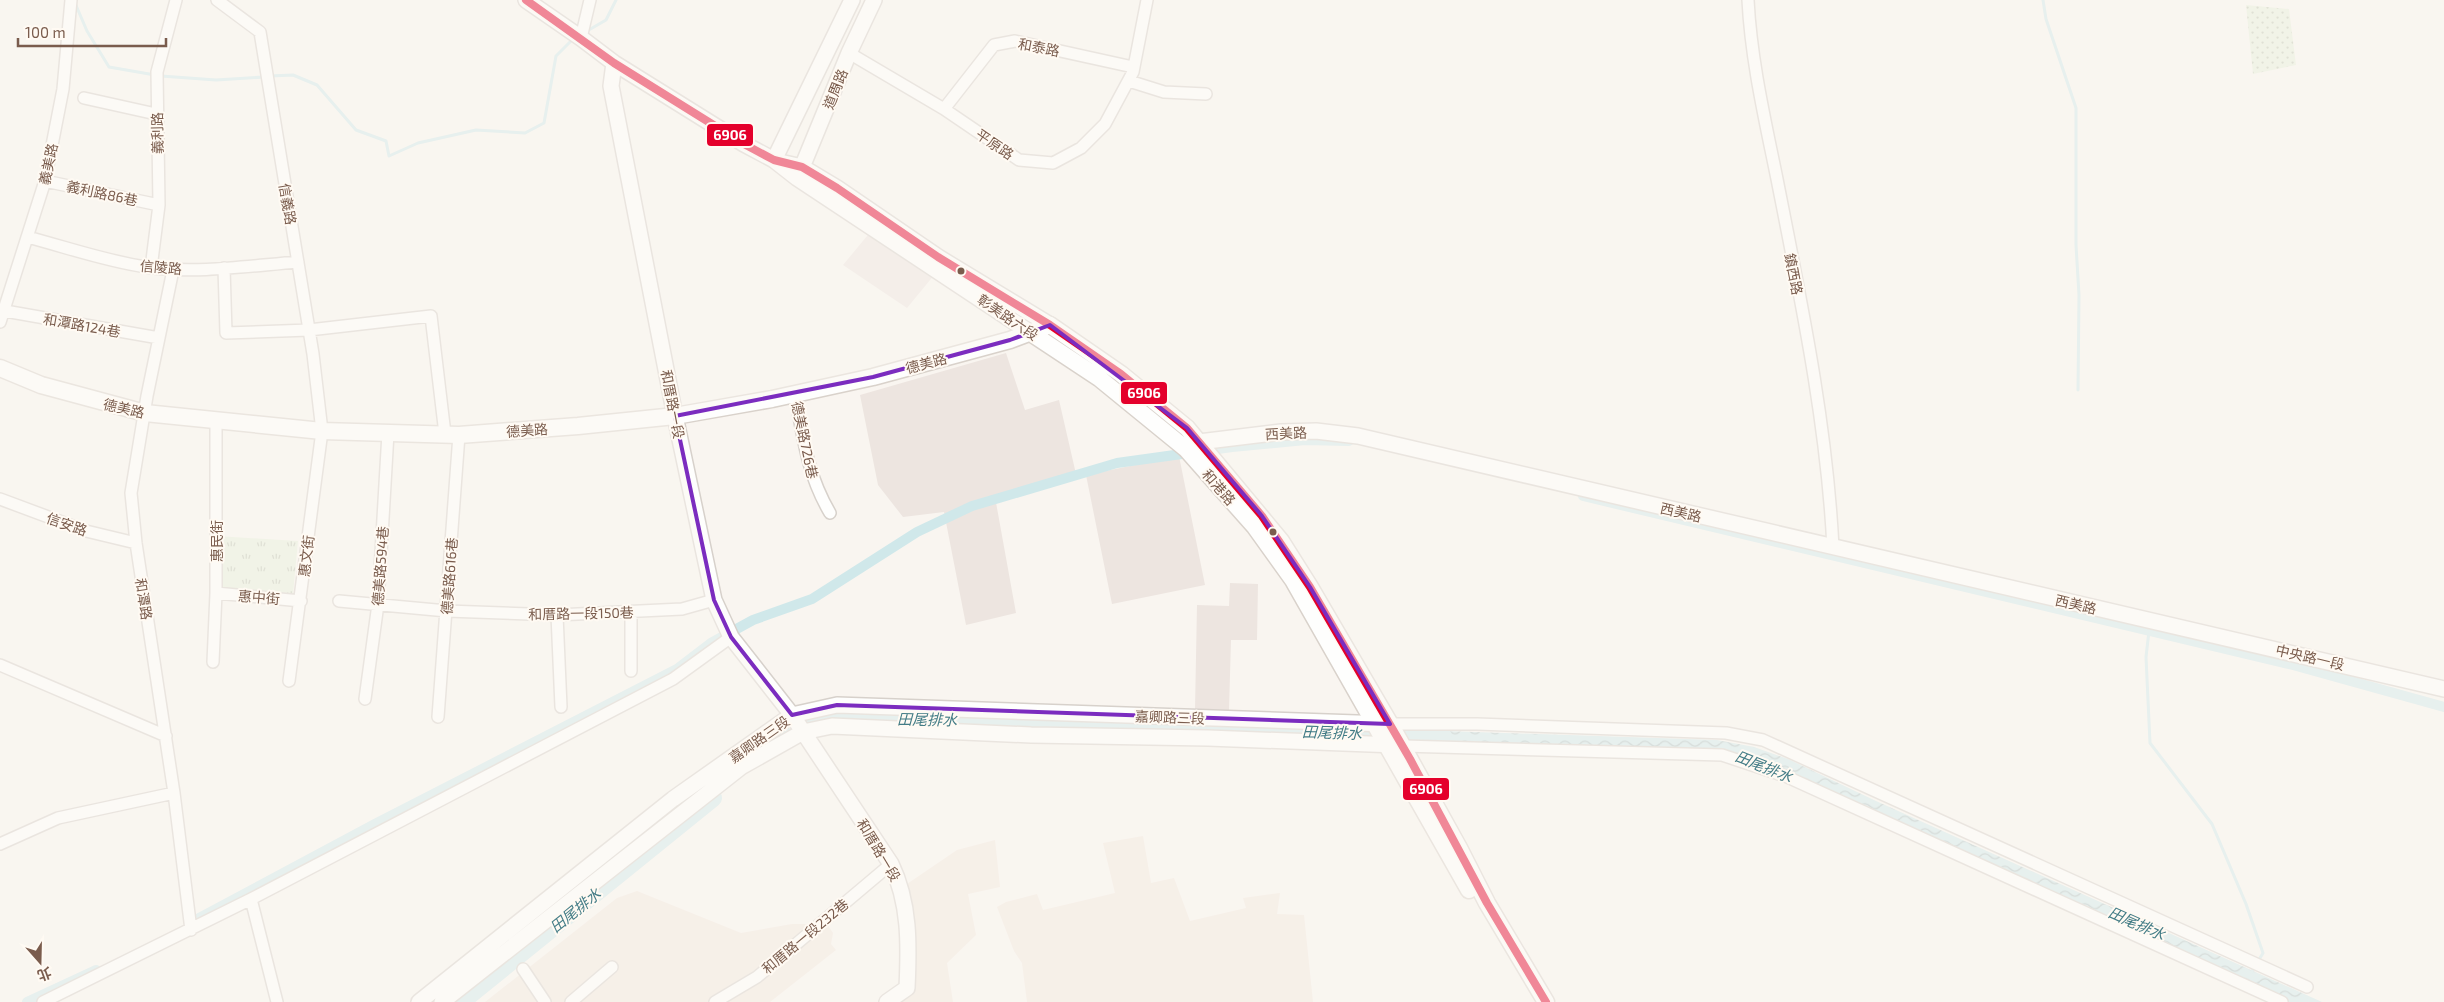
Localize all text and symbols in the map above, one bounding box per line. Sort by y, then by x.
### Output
scale bar [18,15,165,47]
text: 100 m [25,23,66,41]
street label: 和泰路 [1017,35,1061,59]
street label: 道周路 [819,66,851,112]
street label: 義利路 [148,112,166,154]
line badge: 6906 [706,123,754,147]
street label: 平原路 [973,125,1017,163]
text: 6906 [713,126,747,143]
street label: 義美路 [35,142,61,186]
street label: 義利路86巷 [65,177,139,209]
street label: 信義路 [276,182,300,226]
street label: 鎮西路 [1782,252,1806,296]
street label: 信陵路 [139,257,183,277]
unlabelled marker [956,266,966,276]
street label: 彰美路六段 [974,290,1042,344]
street label: 和潭路124巷 [42,310,122,340]
street label: 德美路 [904,349,948,377]
street label: 和厝路一段 [658,368,688,440]
line badge: 6906 [1120,381,1168,405]
text: 6906 [1127,384,1161,401]
street label: 德美路 [102,395,146,421]
street label: 德美路726巷 [788,400,822,480]
street label: 德美路 [505,420,549,440]
street label: 西美路 [1265,423,1307,443]
street label: 和港路 [1199,466,1239,508]
street label: 西美路 [1659,499,1703,525]
street label: 信安路 [44,509,90,539]
street label: 惠民街 [208,520,225,562]
street label: 德美路594巷 [369,525,391,607]
unlabelled marker [1268,527,1278,537]
street label: 惠文街 [295,534,317,578]
street label: 德美路616巷 [438,537,460,615]
street label: 和潭路 [132,577,156,621]
street label: 惠中街 [237,587,281,607]
street label: 西美路 [2054,591,2098,617]
street label: 和厝路一段150巷 [528,604,634,622]
street label: 中央路一段 [2274,641,2346,673]
street label: 嘉卿路三段 [1135,707,1205,727]
water label: 田尾排水 [897,709,958,729]
street label: 嘉卿路三段 [725,712,793,766]
water label: 田尾排水 [1302,722,1363,742]
water label: 田尾排水 [1733,746,1796,786]
line badge: 6906 [1402,777,1450,801]
text: 6906 [1409,780,1443,797]
street label: 和厝路一段 [854,816,904,884]
water label: 田尾排水 [546,884,605,936]
street label: 和厝路一段232巷 [758,895,852,977]
water label: 田尾排水 [2106,903,2169,944]
north arrow [15,937,65,987]
text: 北 [35,964,54,985]

